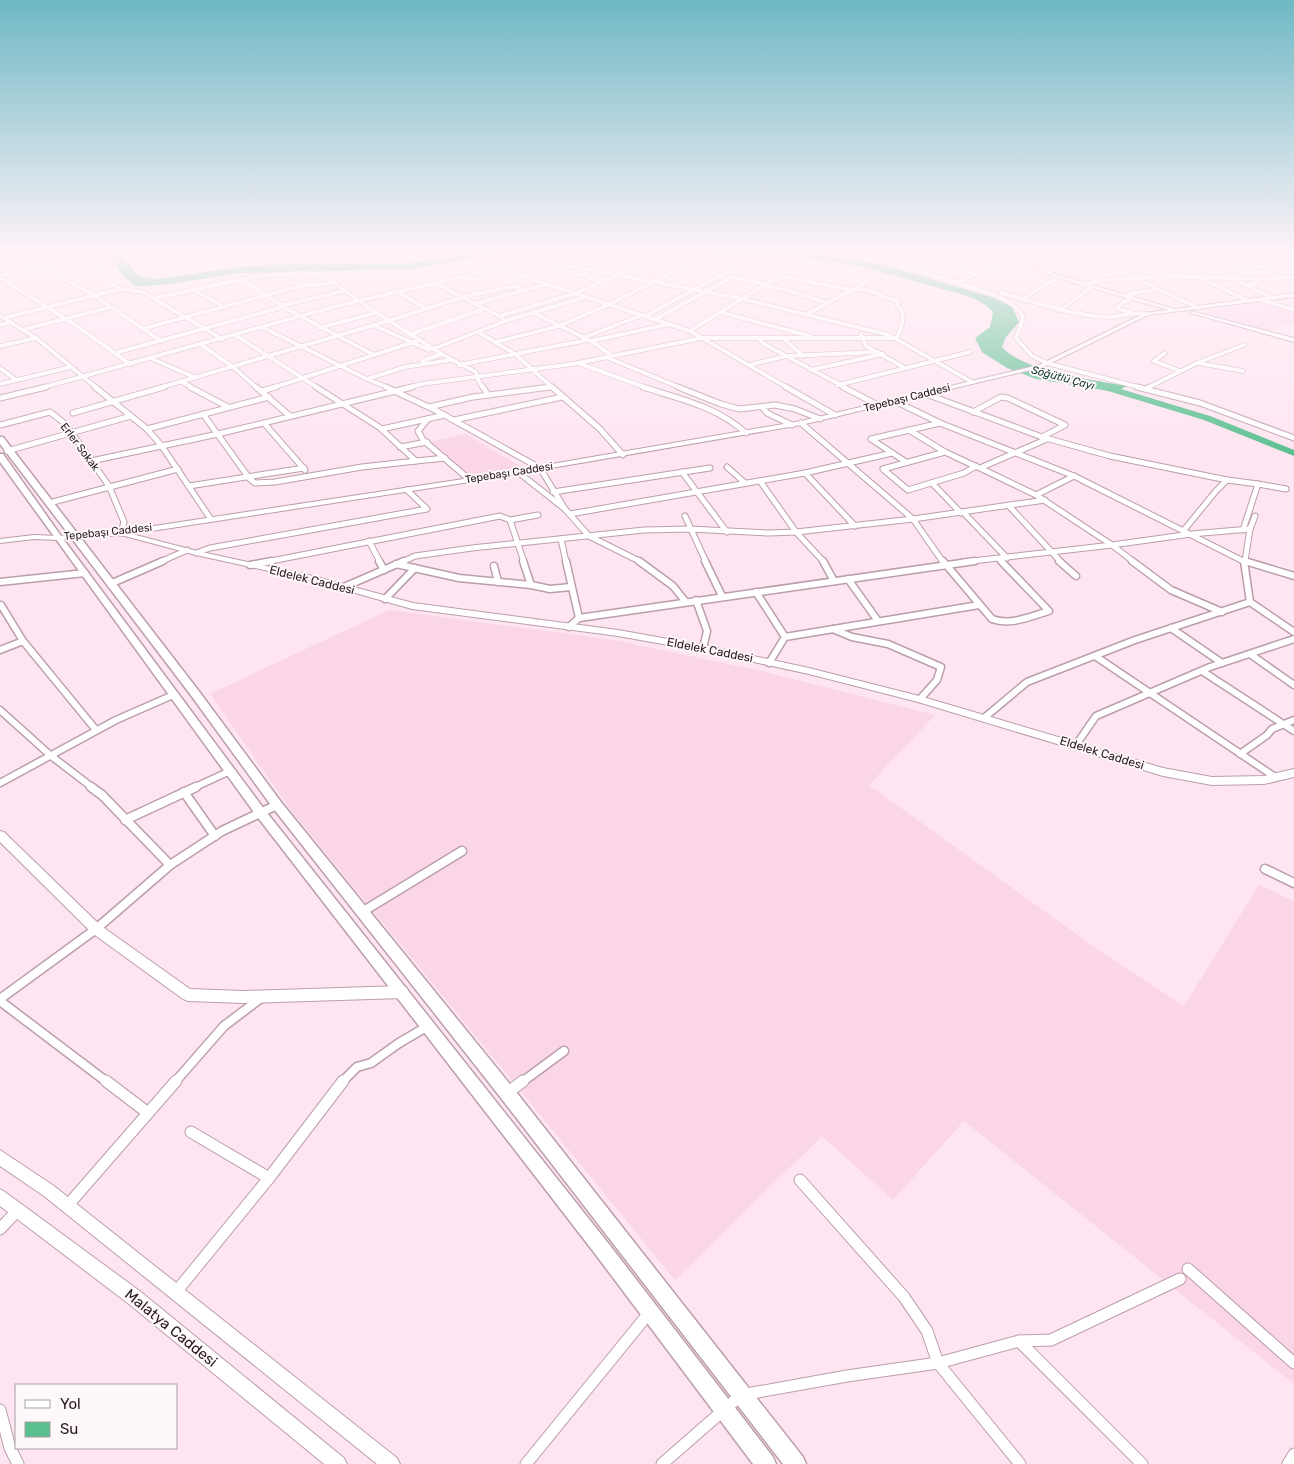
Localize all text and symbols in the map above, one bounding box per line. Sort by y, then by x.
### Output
water label: Söğütlü Çayı [1030,363,1096,393]
street label: Tepebaşı Caddesi [862,381,952,415]
street label: Erler Sokak [58,420,102,474]
street label: Tepebaşı Caddesi [464,460,554,486]
street label: Tepebaşı Caddesi [63,521,153,543]
street label: Eldelek Caddesi [268,563,356,597]
street label: Eldelek Caddesi [666,635,754,665]
street label: Eldelek Caddesi [1058,734,1146,772]
street label: Malatya Caddesi [121,1285,221,1371]
legend [15,1384,178,1449]
text: Yol [60,1395,81,1413]
text: Su [60,1420,78,1438]

